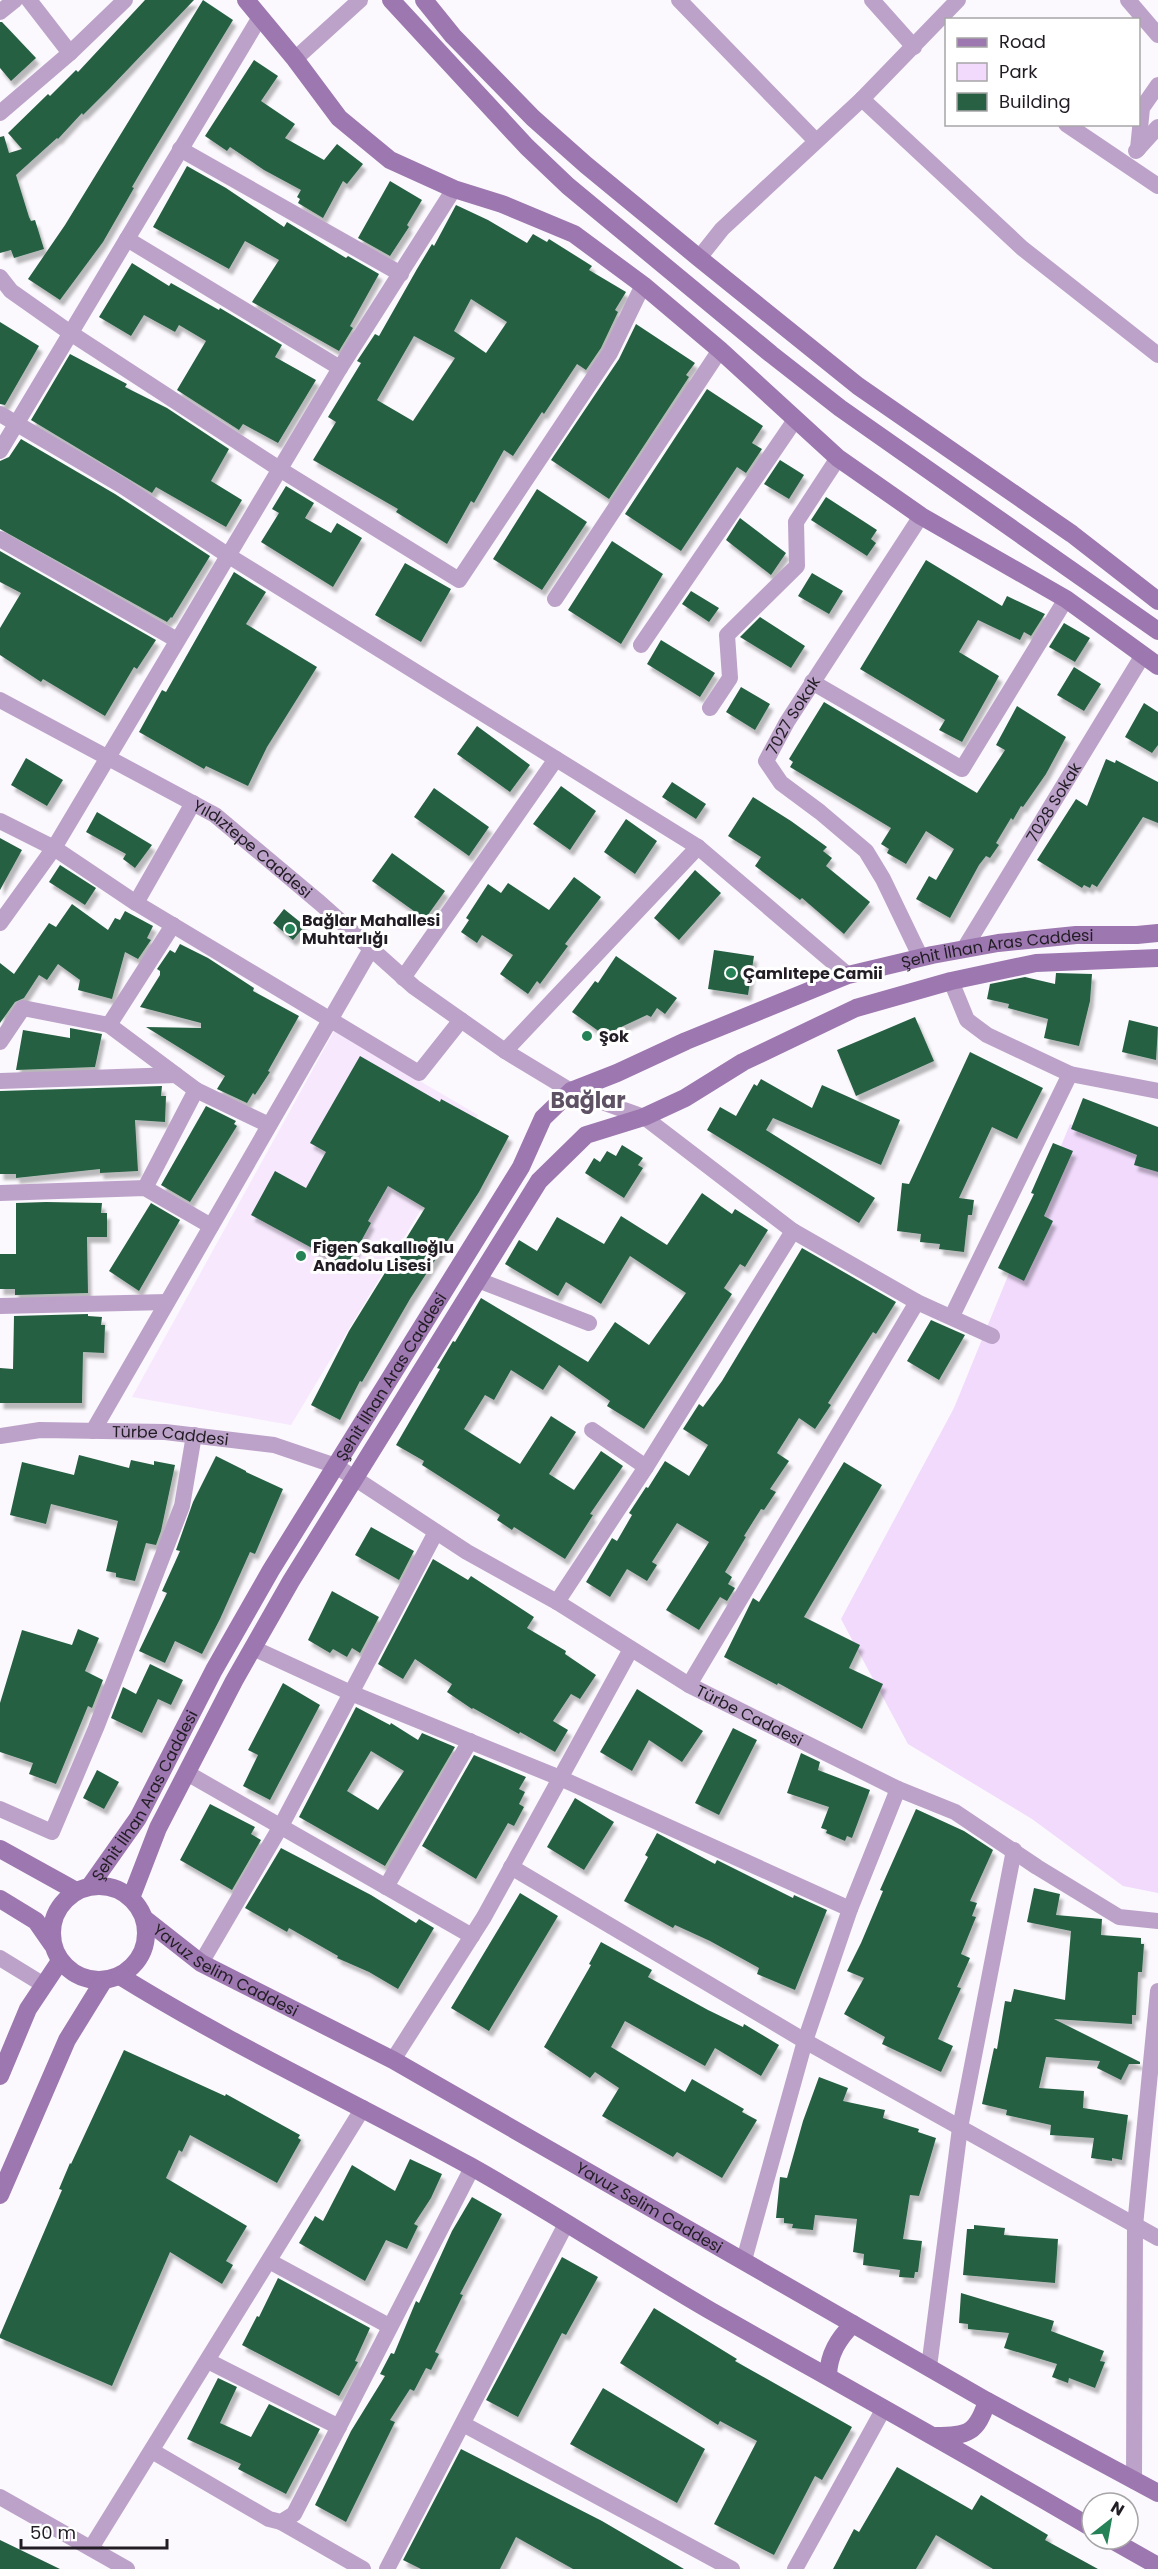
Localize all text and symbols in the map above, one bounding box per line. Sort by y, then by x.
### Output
legend [945,18,1140,126]
text: Road [999,29,1046,54]
text: Park [999,59,1038,84]
text: Building [999,89,1071,114]
street label: 7027 Sokak [760,671,826,759]
street label: 7028 Sokak [1020,757,1087,846]
street label: Yıldıztepe Caddesi [189,794,317,903]
place label: Bağlar Mahallesi Muhtarlığı [302,909,440,950]
marker: Bağlar Mahallesi Muhtarlığı [283,922,297,936]
street label: Şehit İlhan Aras Caddesi [899,924,1093,973]
place label: Çamlıtepe Camii [743,962,883,985]
marker: Çamlıtepe Camii [724,966,738,980]
place label: Şok [599,1025,629,1048]
marker: Şok [580,1029,594,1043]
district label: Bağlar [550,1085,626,1116]
place label: Figen Sakallıoğlu Anadolu Lisesi [313,1236,454,1277]
marker: Figen Sakallıoğlu Anadolu Lisesi [294,1249,308,1263]
street label: Şehit İlhan Aras Caddesi [330,1288,452,1466]
street label: Türbe Caddesi [112,1420,230,1451]
street label: Türbe Caddesi [692,1679,807,1752]
street label: Şehit İlhan Aras Caddesi [86,1706,203,1885]
street label: Yavuz Selim Caddesi [148,1918,302,2022]
street label: Yavuz Selim Caddesi [572,2156,727,2259]
north arrow [1080,2491,1140,2551]
text: N [1106,2496,1129,2522]
scale bar [21,2512,166,2550]
text: 50 m [30,2520,76,2545]

